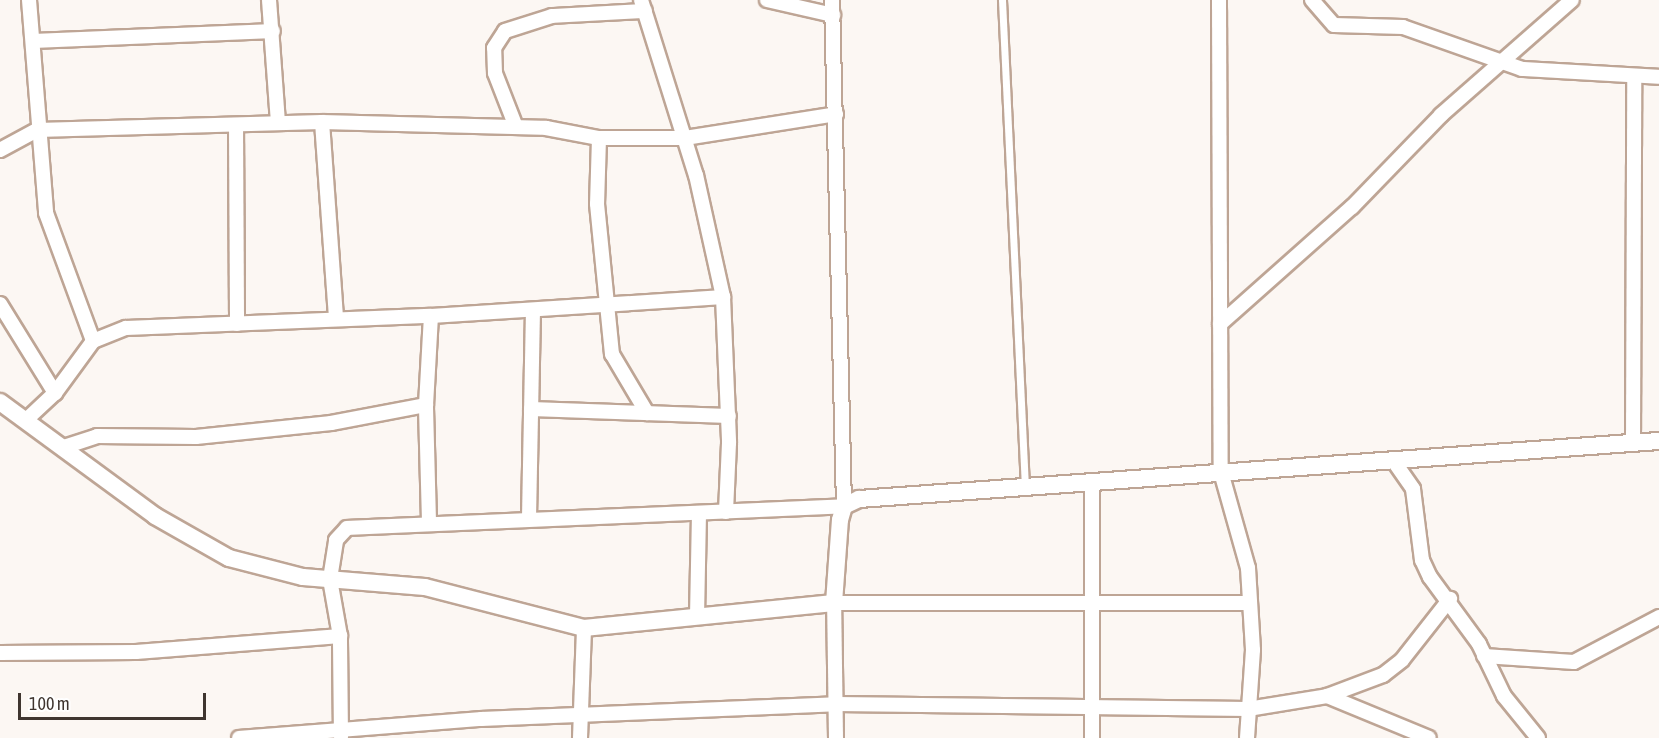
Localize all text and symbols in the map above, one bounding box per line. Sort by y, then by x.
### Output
scale bar [21,681,208,719]
text: 100 m [29,693,70,714]

